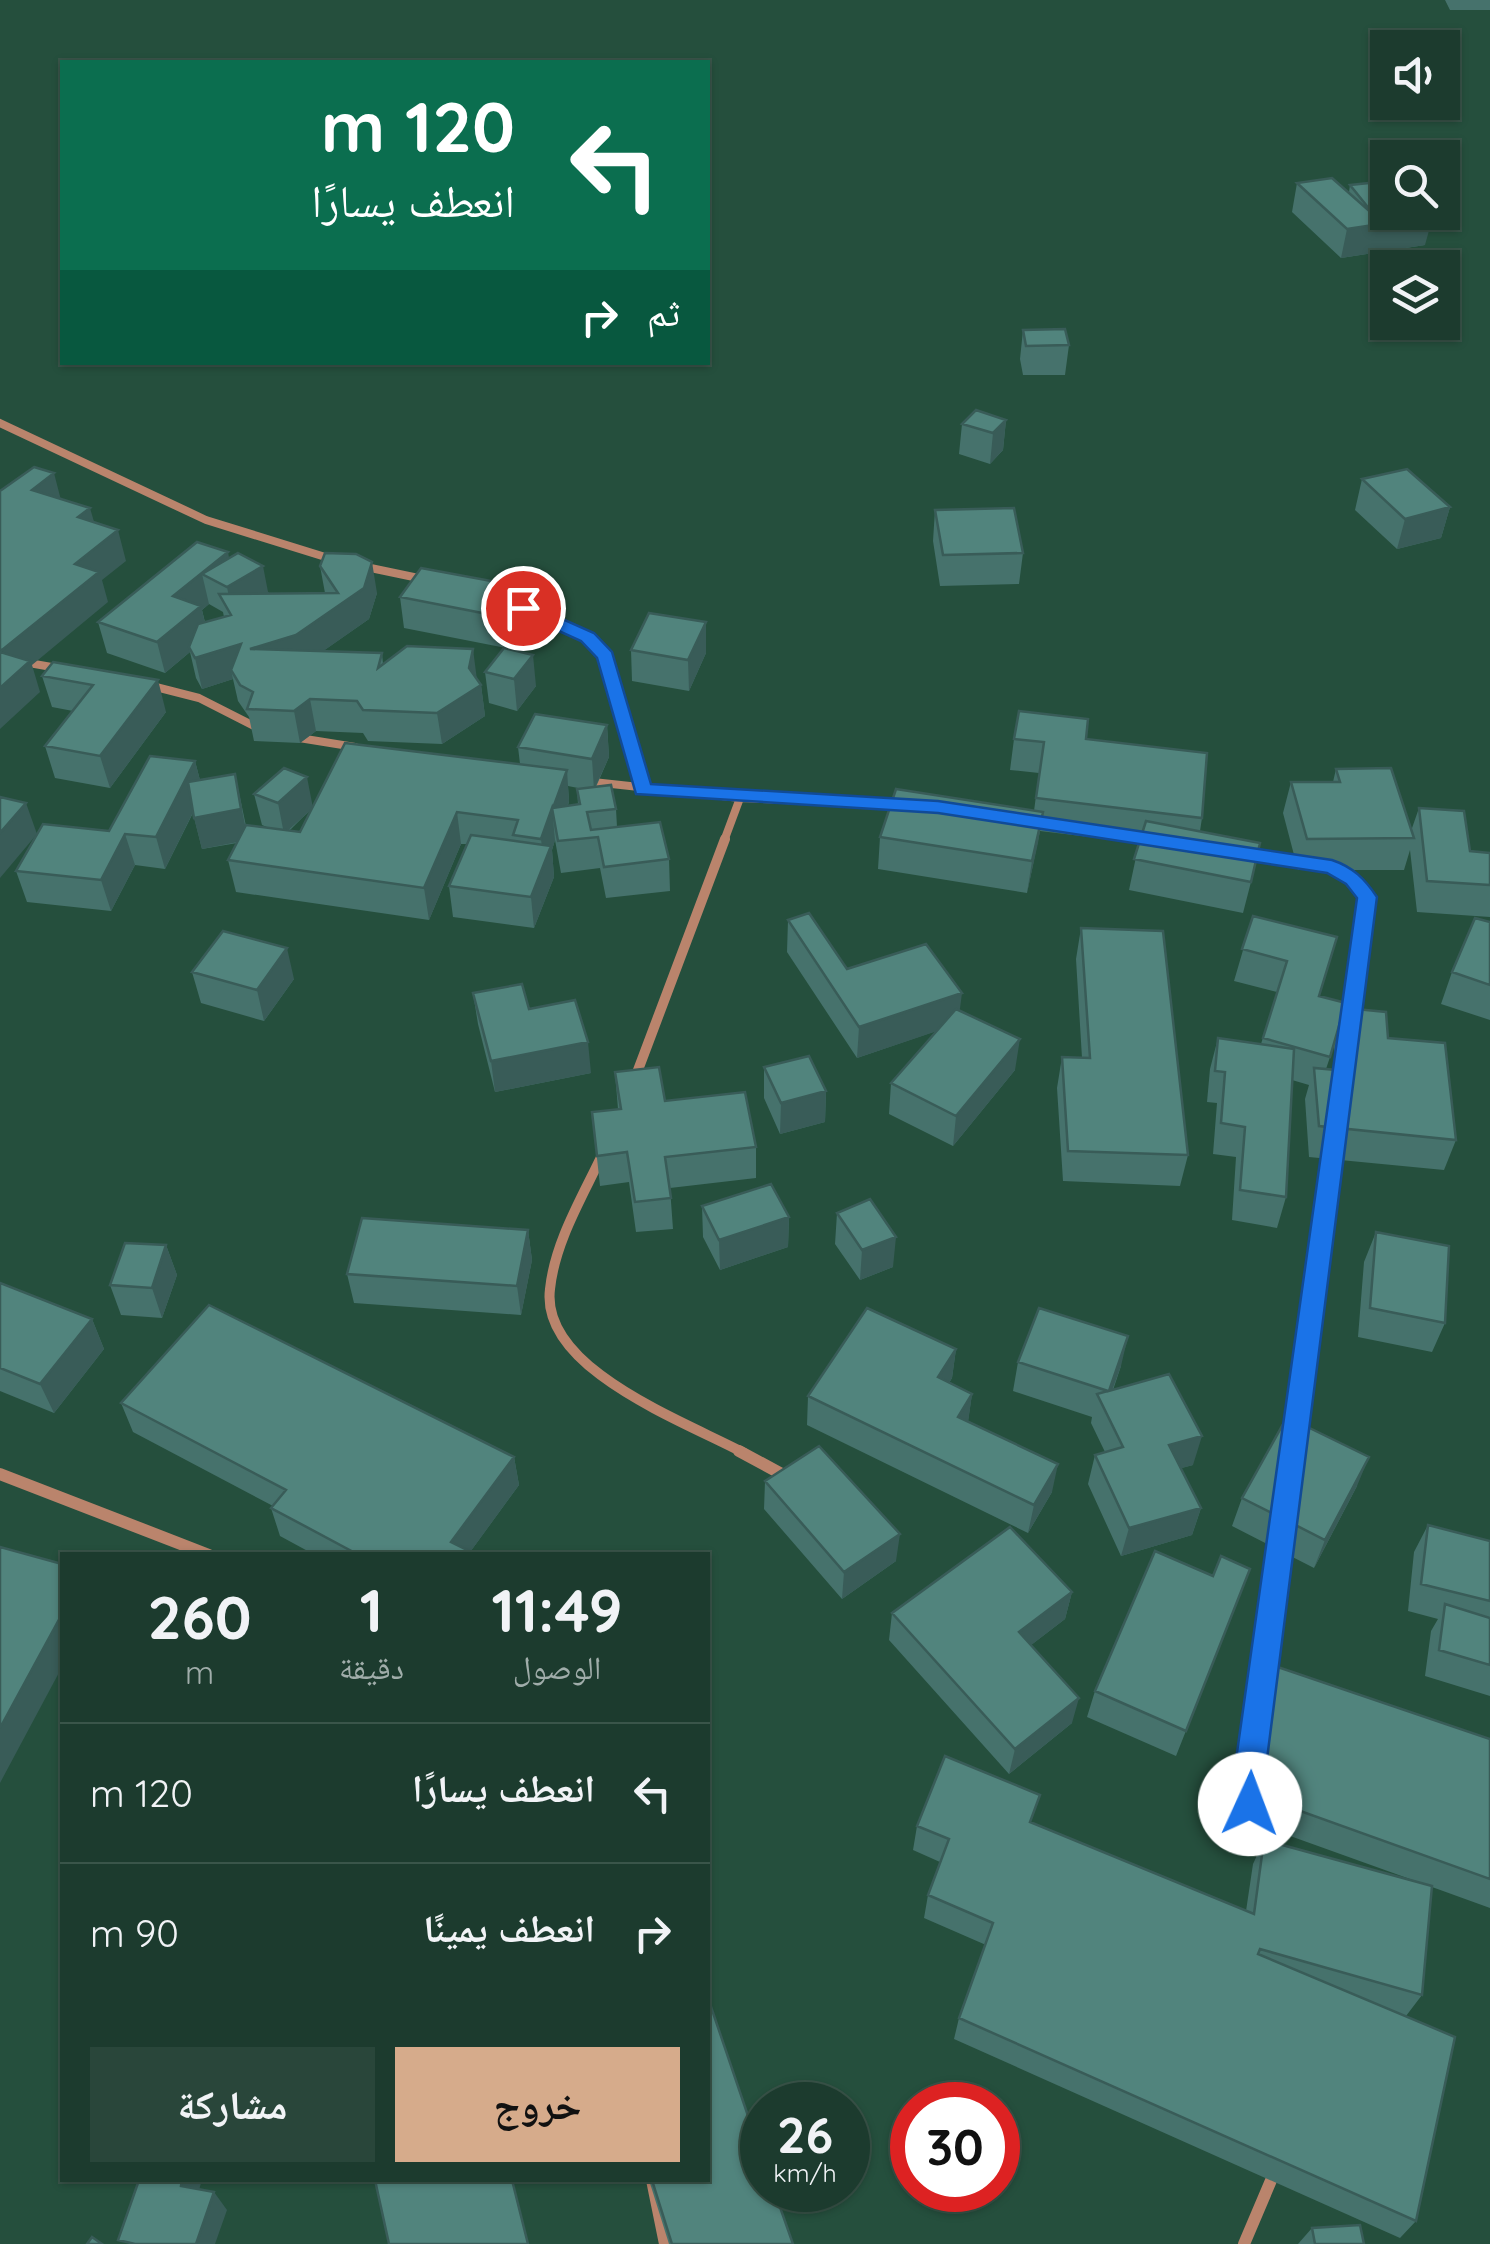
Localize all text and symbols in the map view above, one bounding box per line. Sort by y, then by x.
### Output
map controls [1370,30,1460,340]
button: sound [1370,30,1460,120]
text: 120 m [321,82,515,170]
icon: left [550,100,680,230]
button: search [1370,140,1460,230]
text: انعطف يسارًا [311,172,515,228]
button: layers [1370,250,1460,340]
text: ثم [647,288,680,336]
icon: right [572,290,627,345]
pin [481,566,566,651]
icon: arrive [496,581,551,636]
text: 1 [360,1572,383,1647]
text: 11:49 [491,1572,623,1647]
text: 260 [147,1579,252,1654]
text: دقيقة [339,1647,404,1687]
text: الوصول [513,1647,601,1687]
text: m [185,1652,214,1692]
position arrow [1198,1752,1302,1856]
text: انعطف يسارًا [412,1764,595,1812]
icon: left [625,1766,680,1821]
text: 120 m [90,1769,193,1817]
text: انعطف يمينًا [423,1904,595,1952]
icon: right [625,1906,680,1961]
text: 90 m [90,1909,179,1957]
button: مشاركة [90,2047,375,2162]
button: خروج [395,2047,680,2162]
speed limit sign: 30 [890,2082,1020,2212]
text: 26 [777,2103,833,2166]
text: km/h [773,2157,837,2188]

